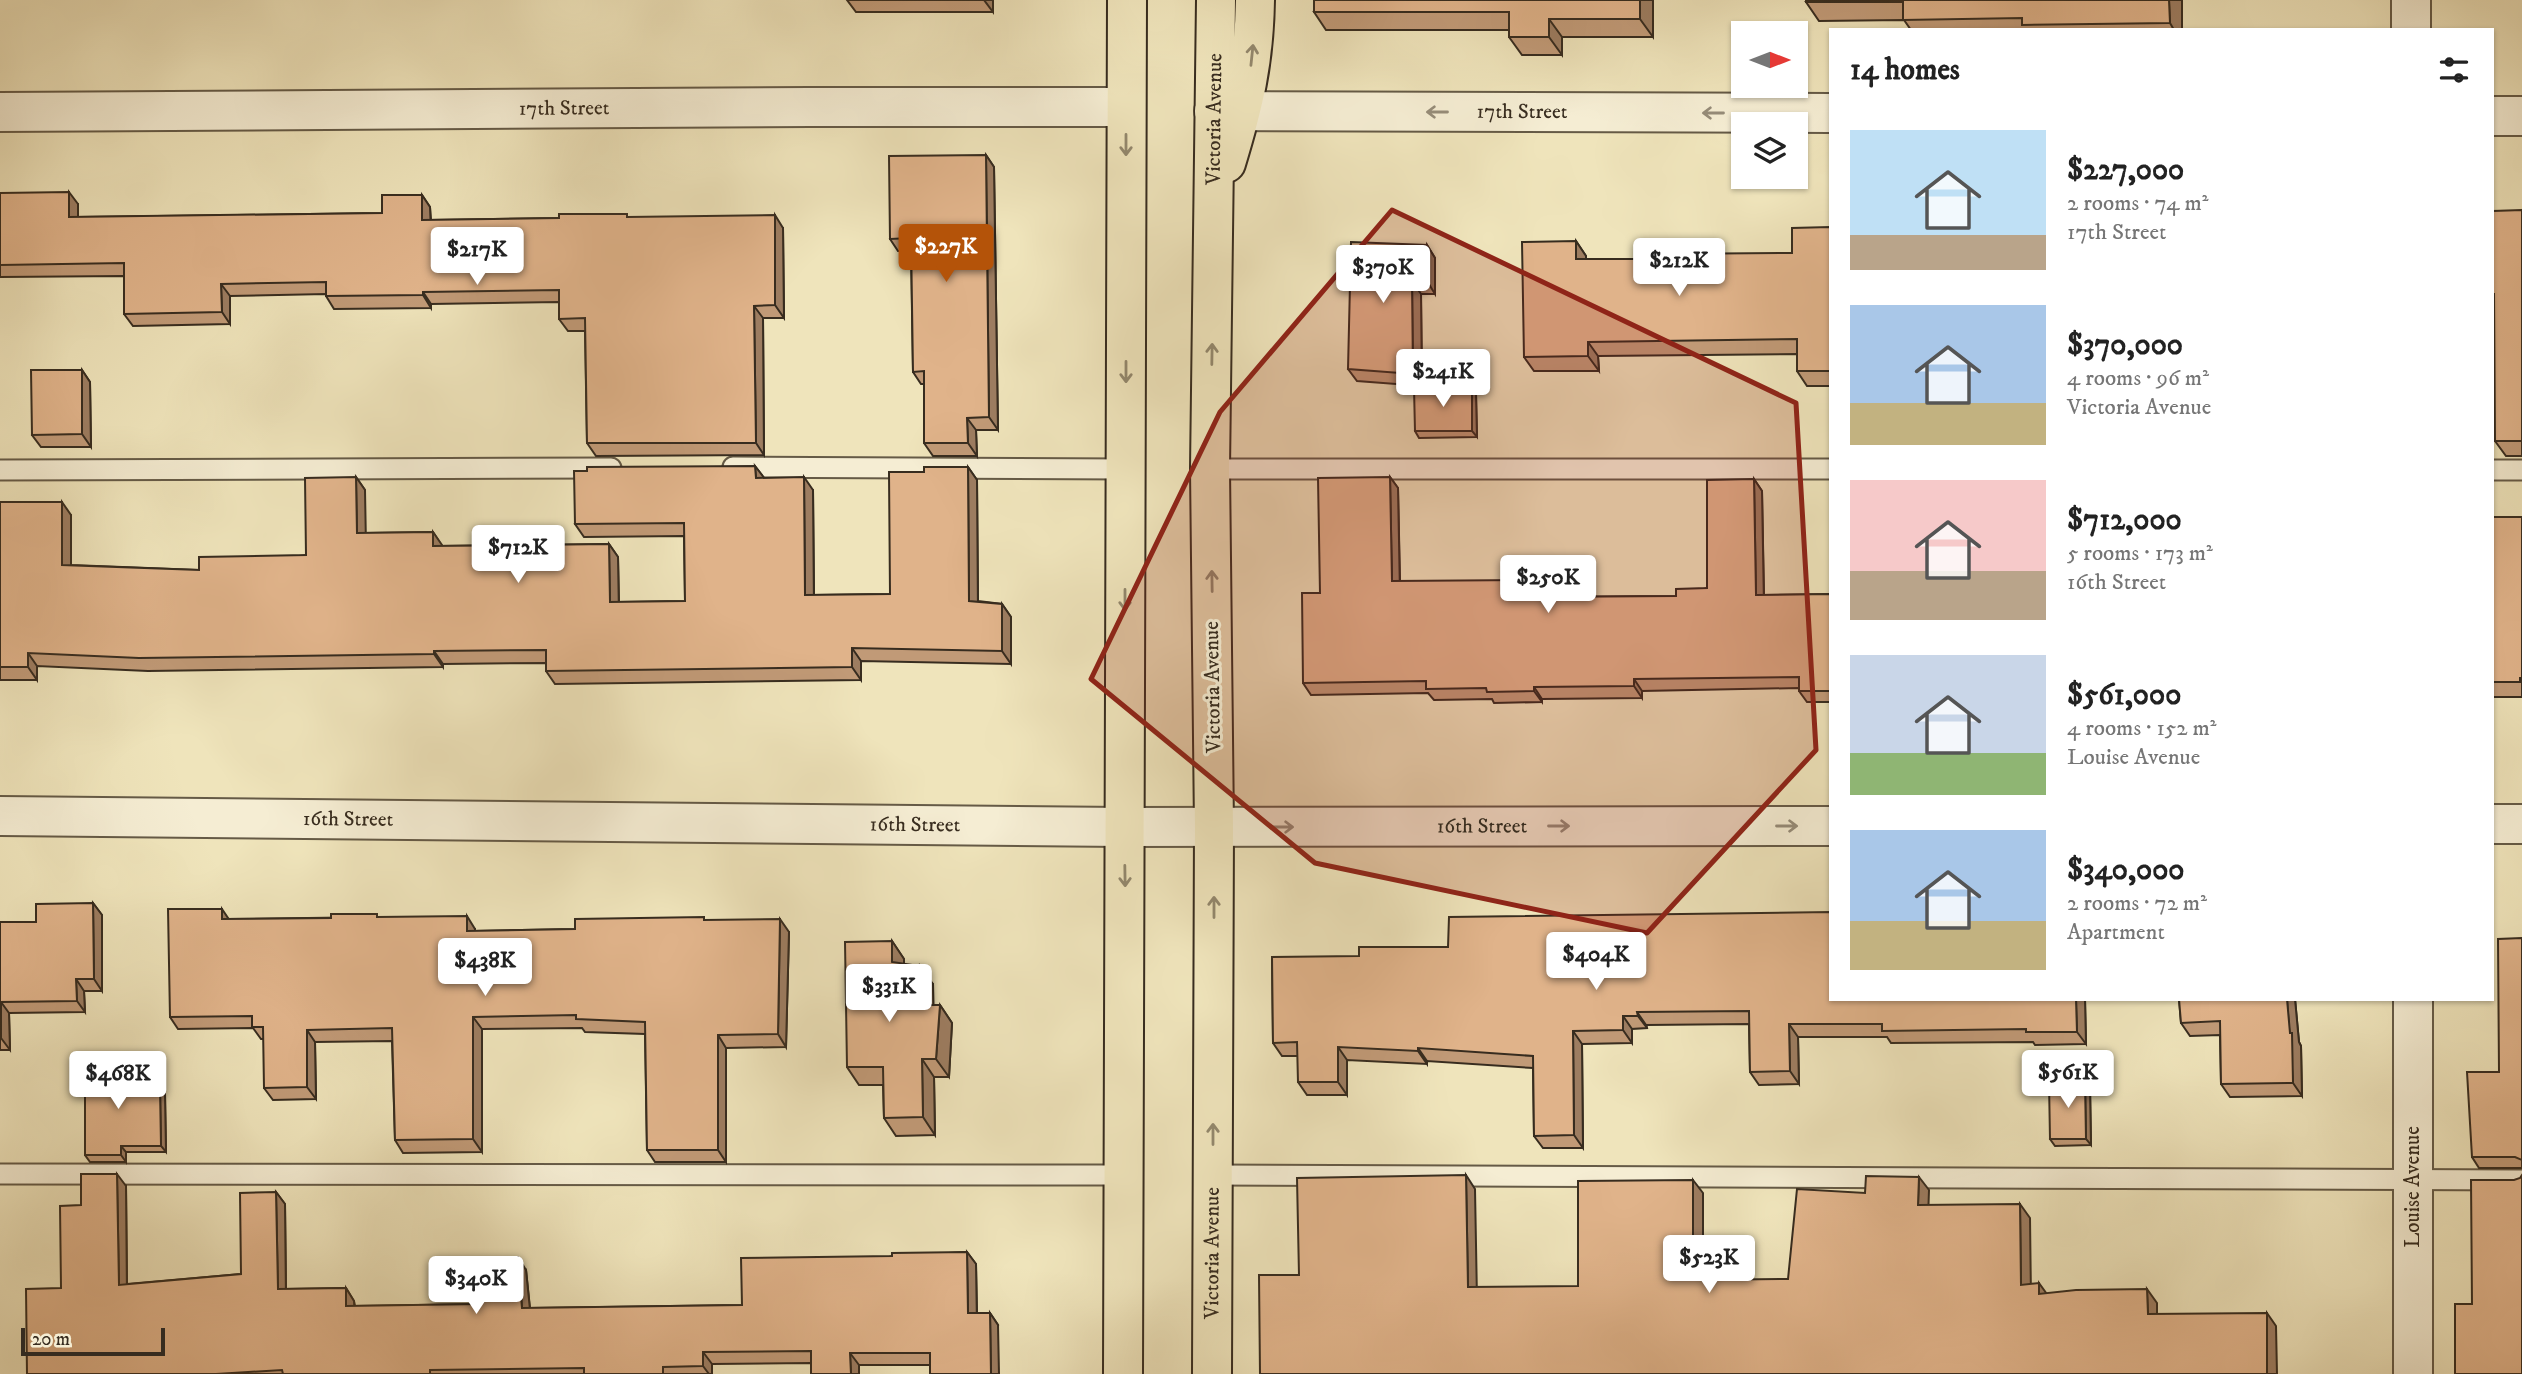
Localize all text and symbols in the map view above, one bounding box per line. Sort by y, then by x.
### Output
north arrow [1731,21,1808,98]
map controls [1731,21,1808,189]
one-way arrow [1246,44,1259,67]
icon: filters [2435,51,2473,89]
text: 14 homes [1850,52,1960,89]
street label: Victoria Avenue [1201,53,1228,186]
street label: 17th Street [519,95,610,122]
street label: 17th Street [1477,99,1568,125]
one-way arrow [1426,105,1449,119]
one-way arrow [1702,106,1725,120]
button: layers [1731,112,1808,189]
one-way arrow [1119,133,1133,156]
text: $227,000 [2067,152,2184,189]
icon: home [1906,158,1990,242]
text: 2 rooms · 74 m² [2067,189,2208,218]
text: 17th Street [2067,218,2166,247]
pin: $227K [897,224,995,284]
pin: $217K [428,228,526,287]
text: $227K [915,232,977,261]
text: $217K [447,235,507,264]
pin: $212K [1630,238,1728,298]
pin: $370K [1334,246,1432,305]
text: $212K [1649,246,1709,275]
text: $370K [1352,253,1414,282]
text: $370,000 [2067,327,2183,364]
icon: home [1906,333,1990,417]
one-way arrow [1205,343,1219,366]
pin: $241K [1394,350,1492,409]
text: $241K [1412,357,1474,386]
one-way arrow [1119,360,1133,383]
text: 4 rooms · 96 m² [2067,364,2209,393]
text: Victoria Avenue [2067,393,2211,422]
text: $712,000 [2067,502,2182,539]
icon: home [1906,508,1990,592]
pin: $712K [469,526,567,585]
text: $712K [488,533,548,562]
text: 5 rooms · 173 m² [2067,539,2213,568]
pin: $250K [1499,556,1597,615]
text: $250K [1516,563,1580,592]
text: 16th Street [2067,568,2166,597]
one-way arrow [1205,570,1219,593]
one-way arrow [1118,588,1132,611]
street label: Victoria Avenue [1199,621,1227,754]
text: $561,000 [2067,677,2181,714]
icon: home [1906,683,1990,767]
text: 4 rooms · 152 m² [2067,714,2216,743]
text: Louise Avenue [2067,743,2200,772]
street label: 16th Street [303,806,394,833]
street label: 16th Street [870,812,961,838]
street label: 16th Street [1437,813,1528,840]
one-way arrow [1547,819,1570,833]
one-way arrow [1775,819,1798,833]
one-way arrow [1271,820,1294,834]
text: $340,000 [2067,852,2184,889]
icon: home [1906,858,1990,942]
one-way arrow [1118,864,1131,887]
text: 2 rooms · 72 m² [2067,889,2207,918]
one-way arrow [1207,896,1221,919]
text: Apartment [2067,918,2165,947]
pin: $404K [1547,932,1645,992]
pin: $438K [436,939,534,998]
text: $404K [1562,940,1630,969]
text: $438K [454,946,516,975]
pin: $331K [840,964,938,1024]
text: $331K [862,972,916,1001]
pin: $561K [2019,1050,2117,1110]
pin: $468K [69,1052,167,1111]
text: $561K [2038,1058,2098,1087]
text: $468K [85,1059,151,1088]
one-way arrow [1206,1123,1220,1146]
street label: Louise Avenue [2400,1126,2426,1248]
street label: Victoria Avenue [1199,1187,1226,1320]
pin: $523K [1660,1236,1758,1295]
text: $523K [1679,1243,1739,1272]
pin: $340K [427,1256,525,1316]
text: $340K [445,1264,507,1293]
scale bar [21,1325,164,1357]
text: 20 m [32,1328,70,1351]

